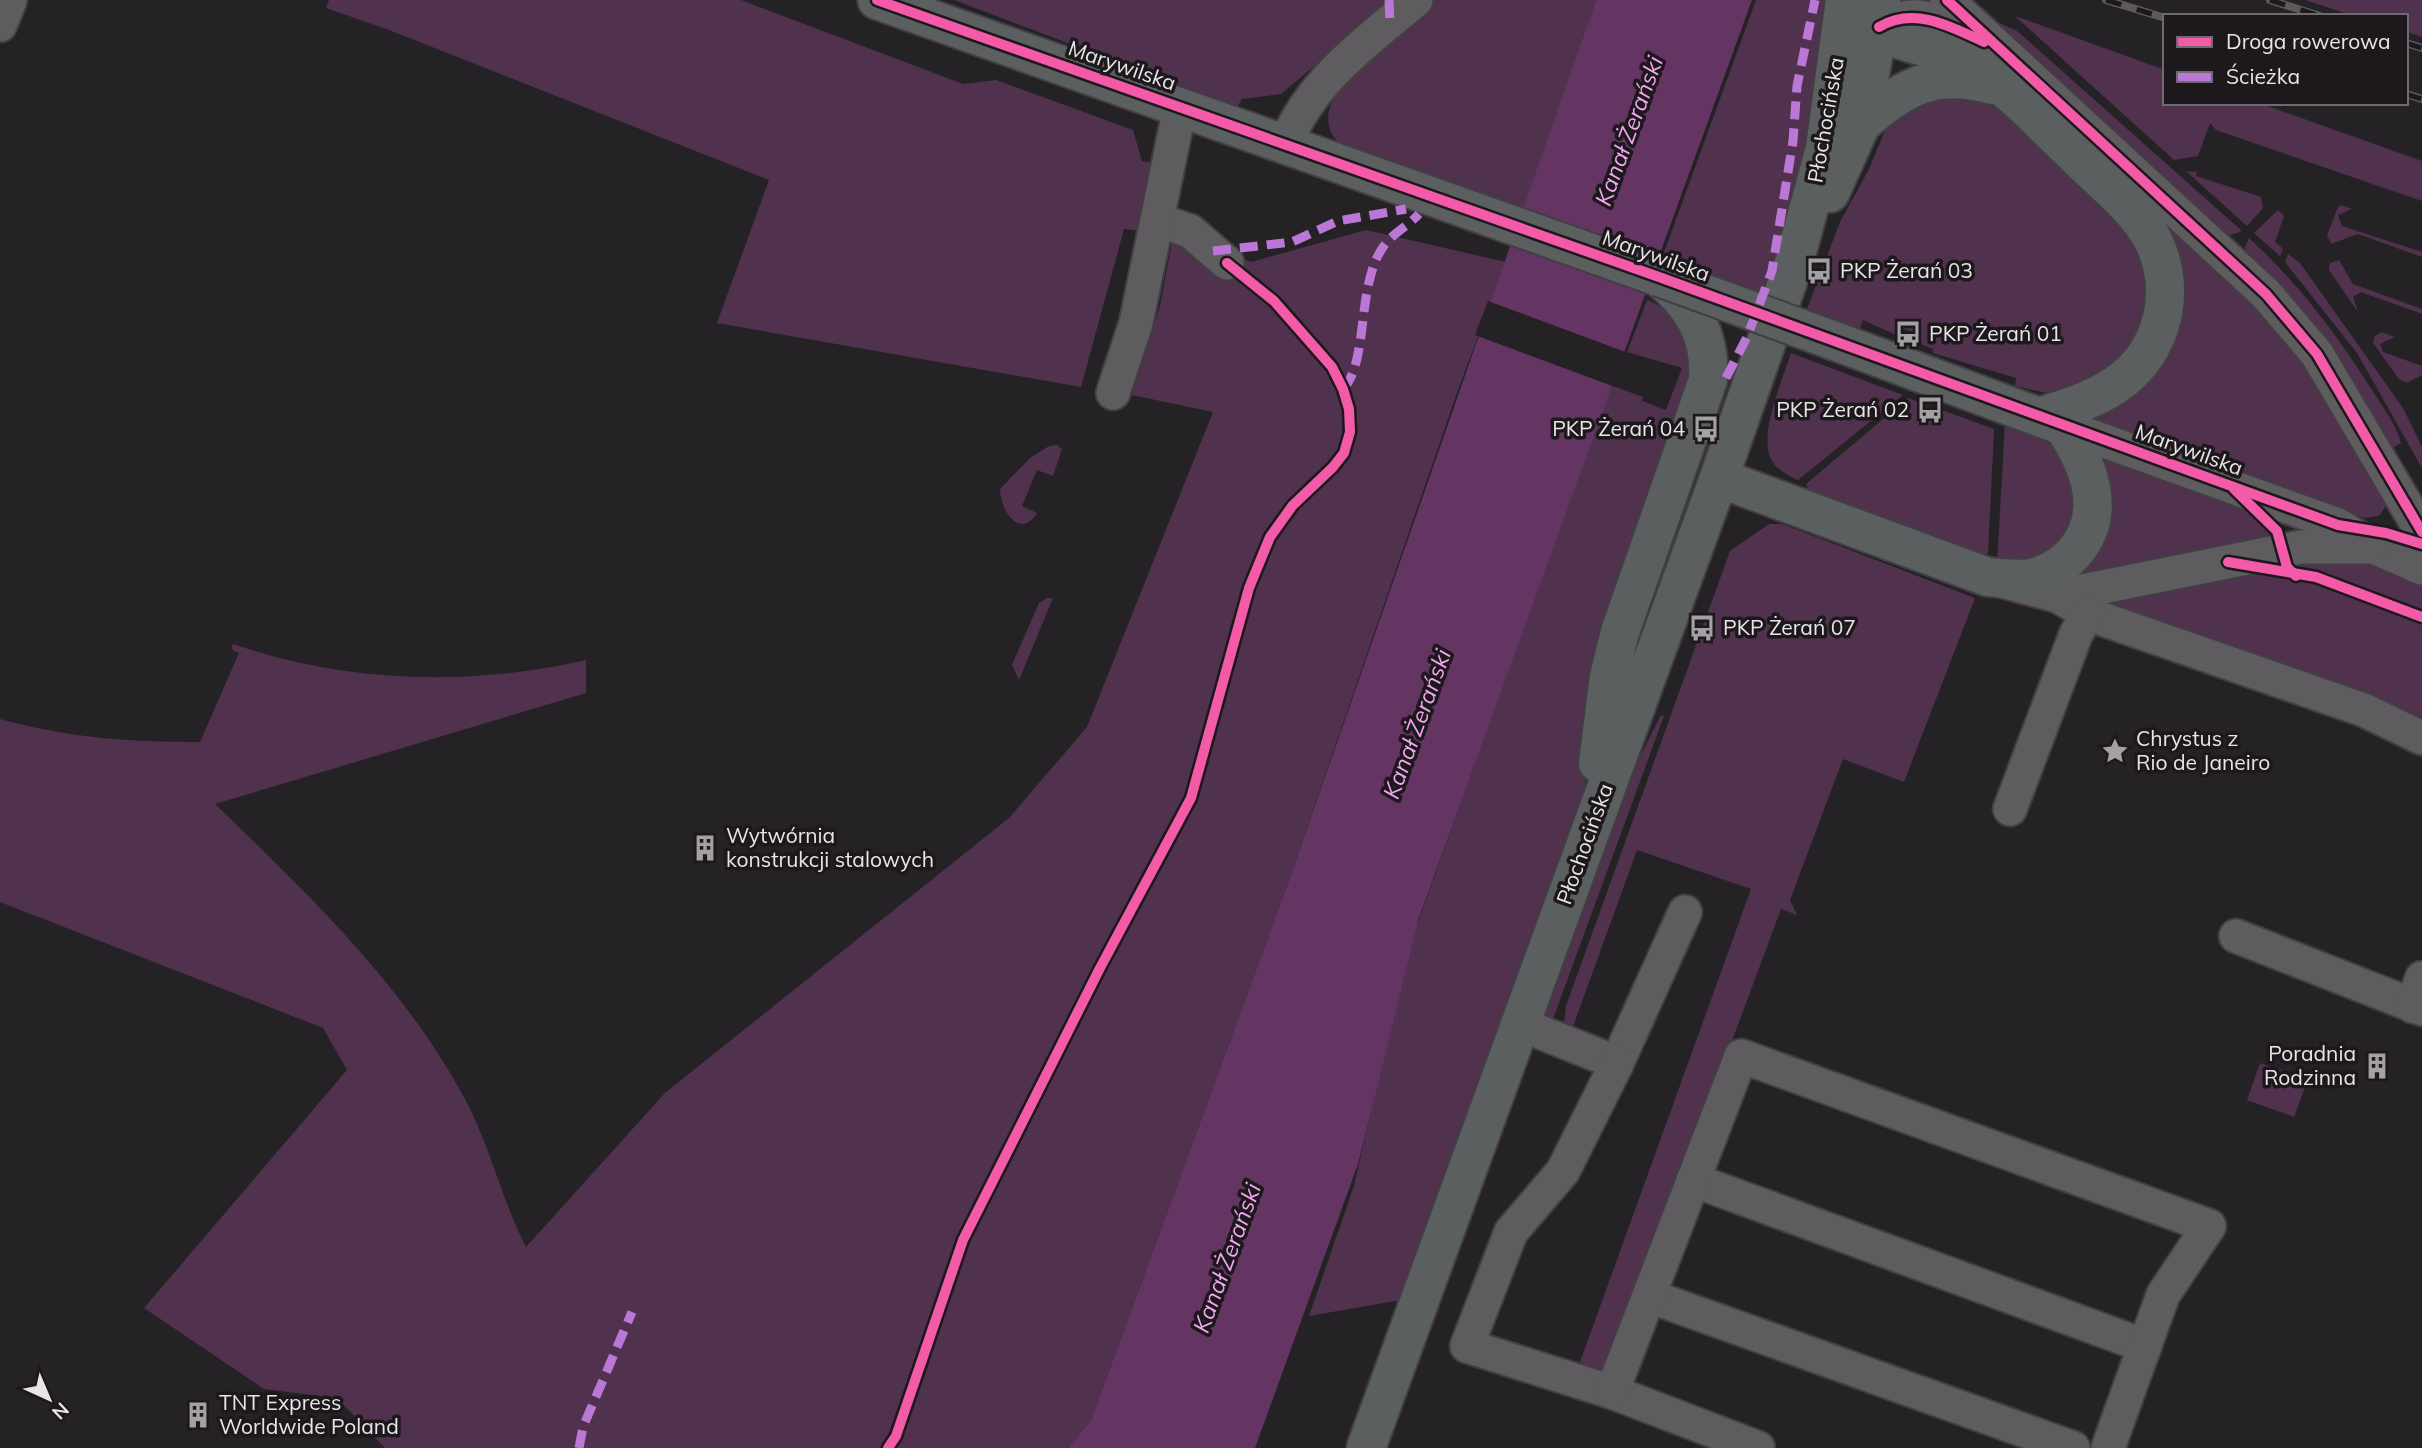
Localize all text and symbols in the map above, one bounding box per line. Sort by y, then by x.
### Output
legend [2163,14,2408,105]
text: Droga rowerowa [2226,28,2391,54]
street label: Marywilska [1065,34,1180,96]
water label: Kanał Żerański [1588,51,1669,210]
street label: Płochocińska [1801,55,1849,185]
text: Ścieżka [2226,63,2300,89]
street label: Marywilska [1599,224,1714,286]
bus stop icon: PKP Żerań 03 [1804,256,1834,286]
place label: PKP Żerań 03 [1840,257,1973,283]
bus stop icon: PKP Żerań 01 [1893,319,1923,349]
place label: PKP Żerań 01 [1929,320,2062,346]
bus stop icon: PKP Żerań 02 [1915,395,1945,425]
place label: PKP Żerań 02 [1776,396,1909,422]
bus stop icon: PKP Żerań 04 [1691,414,1721,444]
place label: PKP Żerań 04 [1552,415,1685,441]
street label: Marywilska [2132,418,2247,480]
bus stop icon: PKP Żerań 07 [1687,613,1717,643]
place label: PKP Żerań 07 [1723,614,1856,640]
water label: Kanał Żerański [1376,644,1457,803]
place label: Chrystus z Rio de Janeiro [2136,725,2270,775]
place icon: Chrystus z Rio de Janeiro [2100,736,2130,766]
street label: Płochocińska [1550,780,1618,908]
place label: Wytwórnia konstrukcji stalowych [726,822,934,872]
building icon: Wytwórnia konstrukcji stalowych [690,833,720,863]
place label: Poradnia Rodzinna [2264,1040,2356,1090]
building icon: Poradnia Rodzinna [2362,1051,2392,1081]
water label: Kanał Żerański [1186,1178,1267,1337]
north arrow [14,1364,84,1434]
place label: TNT Express Worldwide Poland [219,1389,399,1439]
text: N [47,1398,74,1425]
building icon: TNT Express Worldwide Poland [183,1400,213,1430]

